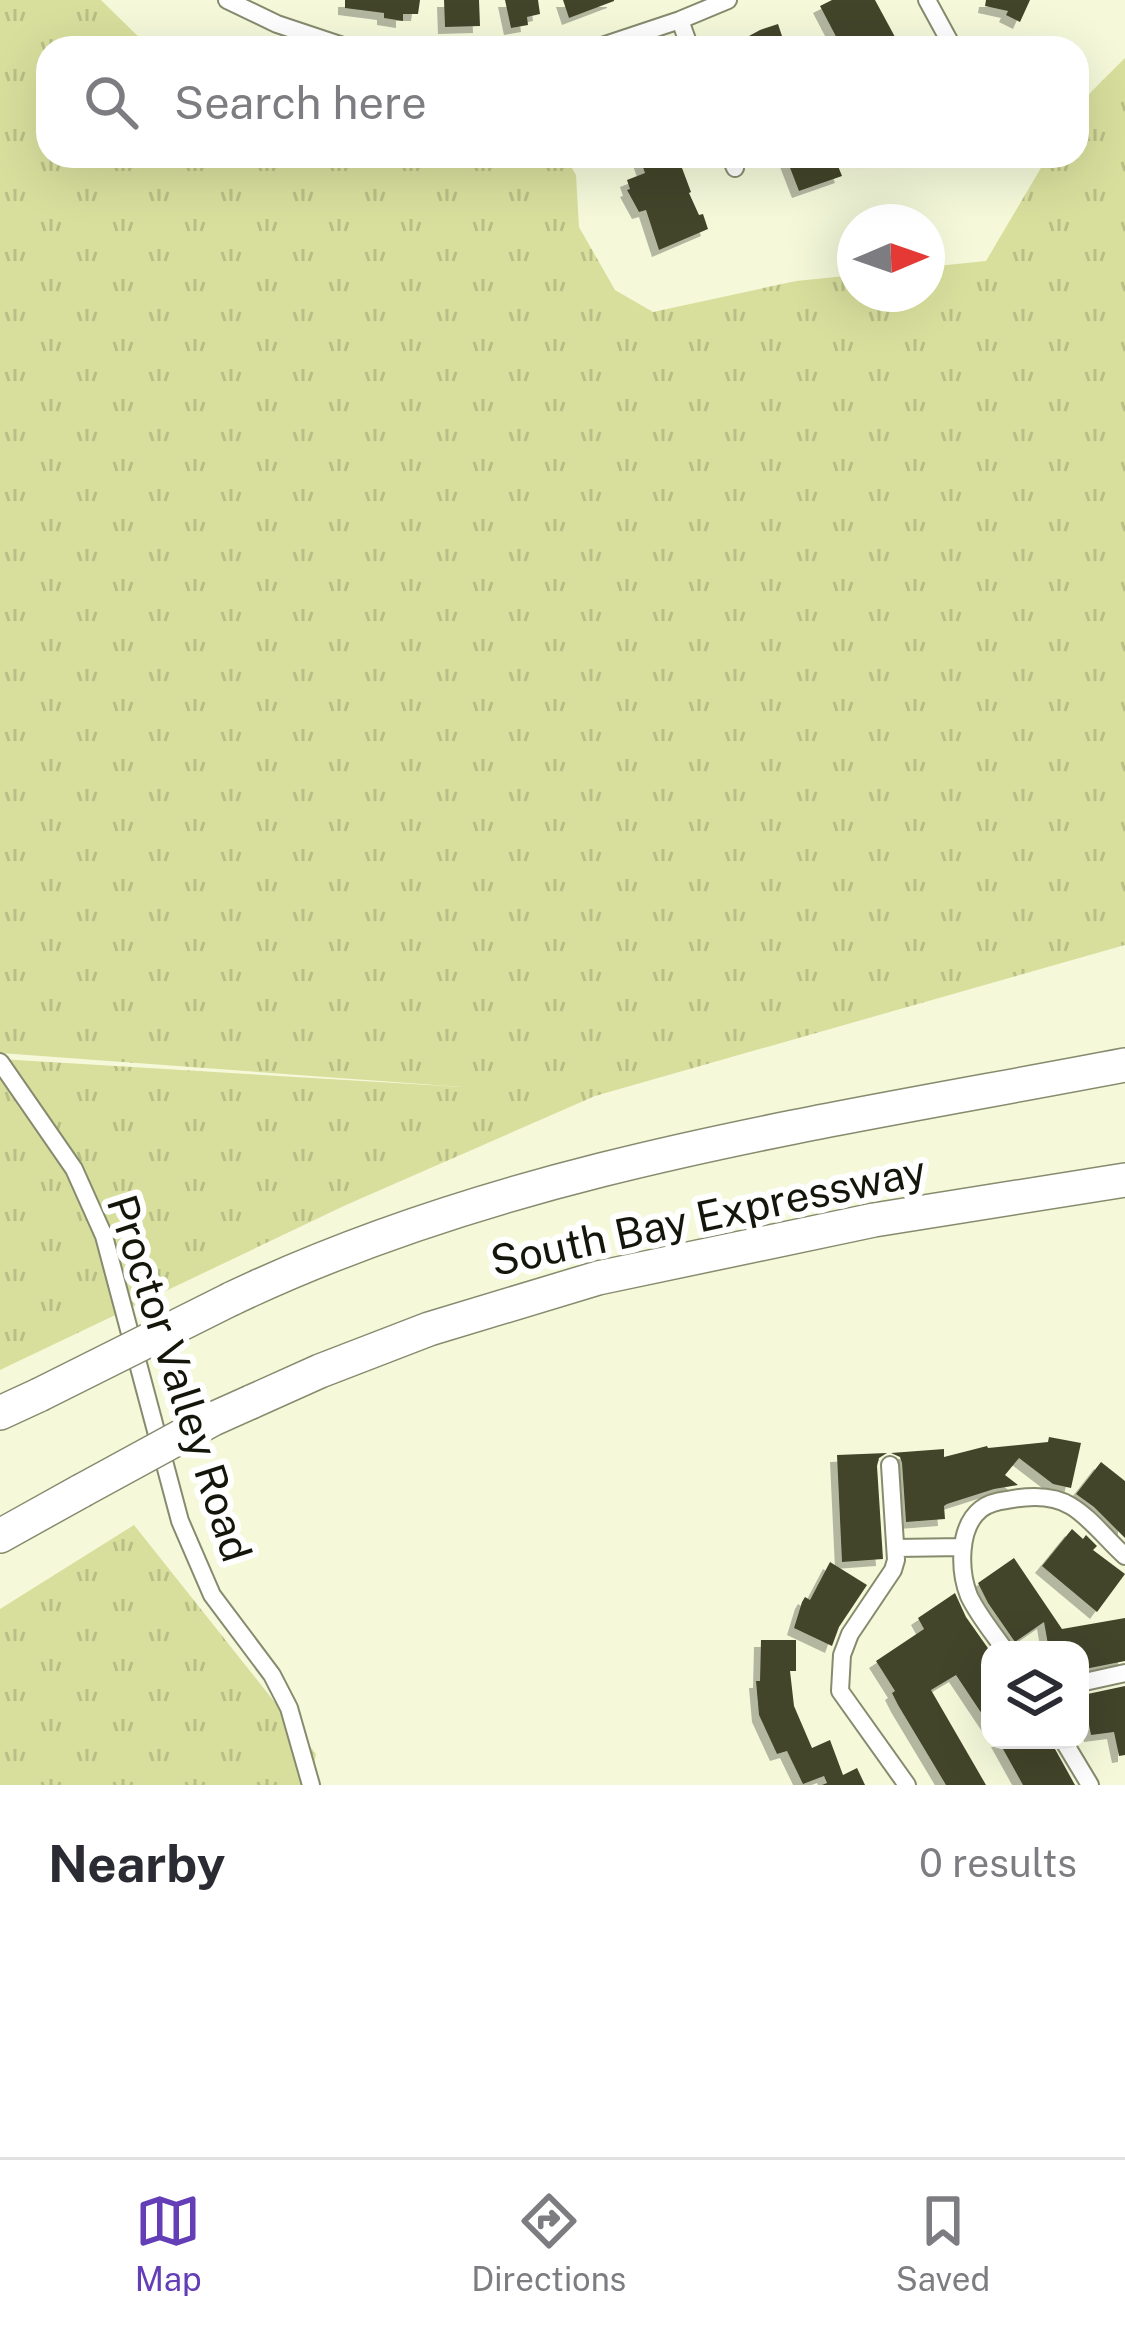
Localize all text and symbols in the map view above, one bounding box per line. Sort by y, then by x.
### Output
search box [36,36,1089,168]
icon: search [78,69,144,135]
text: Search here [174,76,427,129]
north arrow [837,204,945,312]
street label: South Bay Expressway [486,1145,930,1285]
street label: Proctor Valley Road [98,1189,262,1567]
map controls [981,1641,1089,1749]
button: layers [981,1641,1089,1749]
text: Nearby [48,1834,225,1893]
text: 0 results [919,1840,1077,1886]
tab: Map [135,2188,202,2298]
tab: Directions [471,2188,626,2298]
tab: Saved [896,2188,990,2298]

